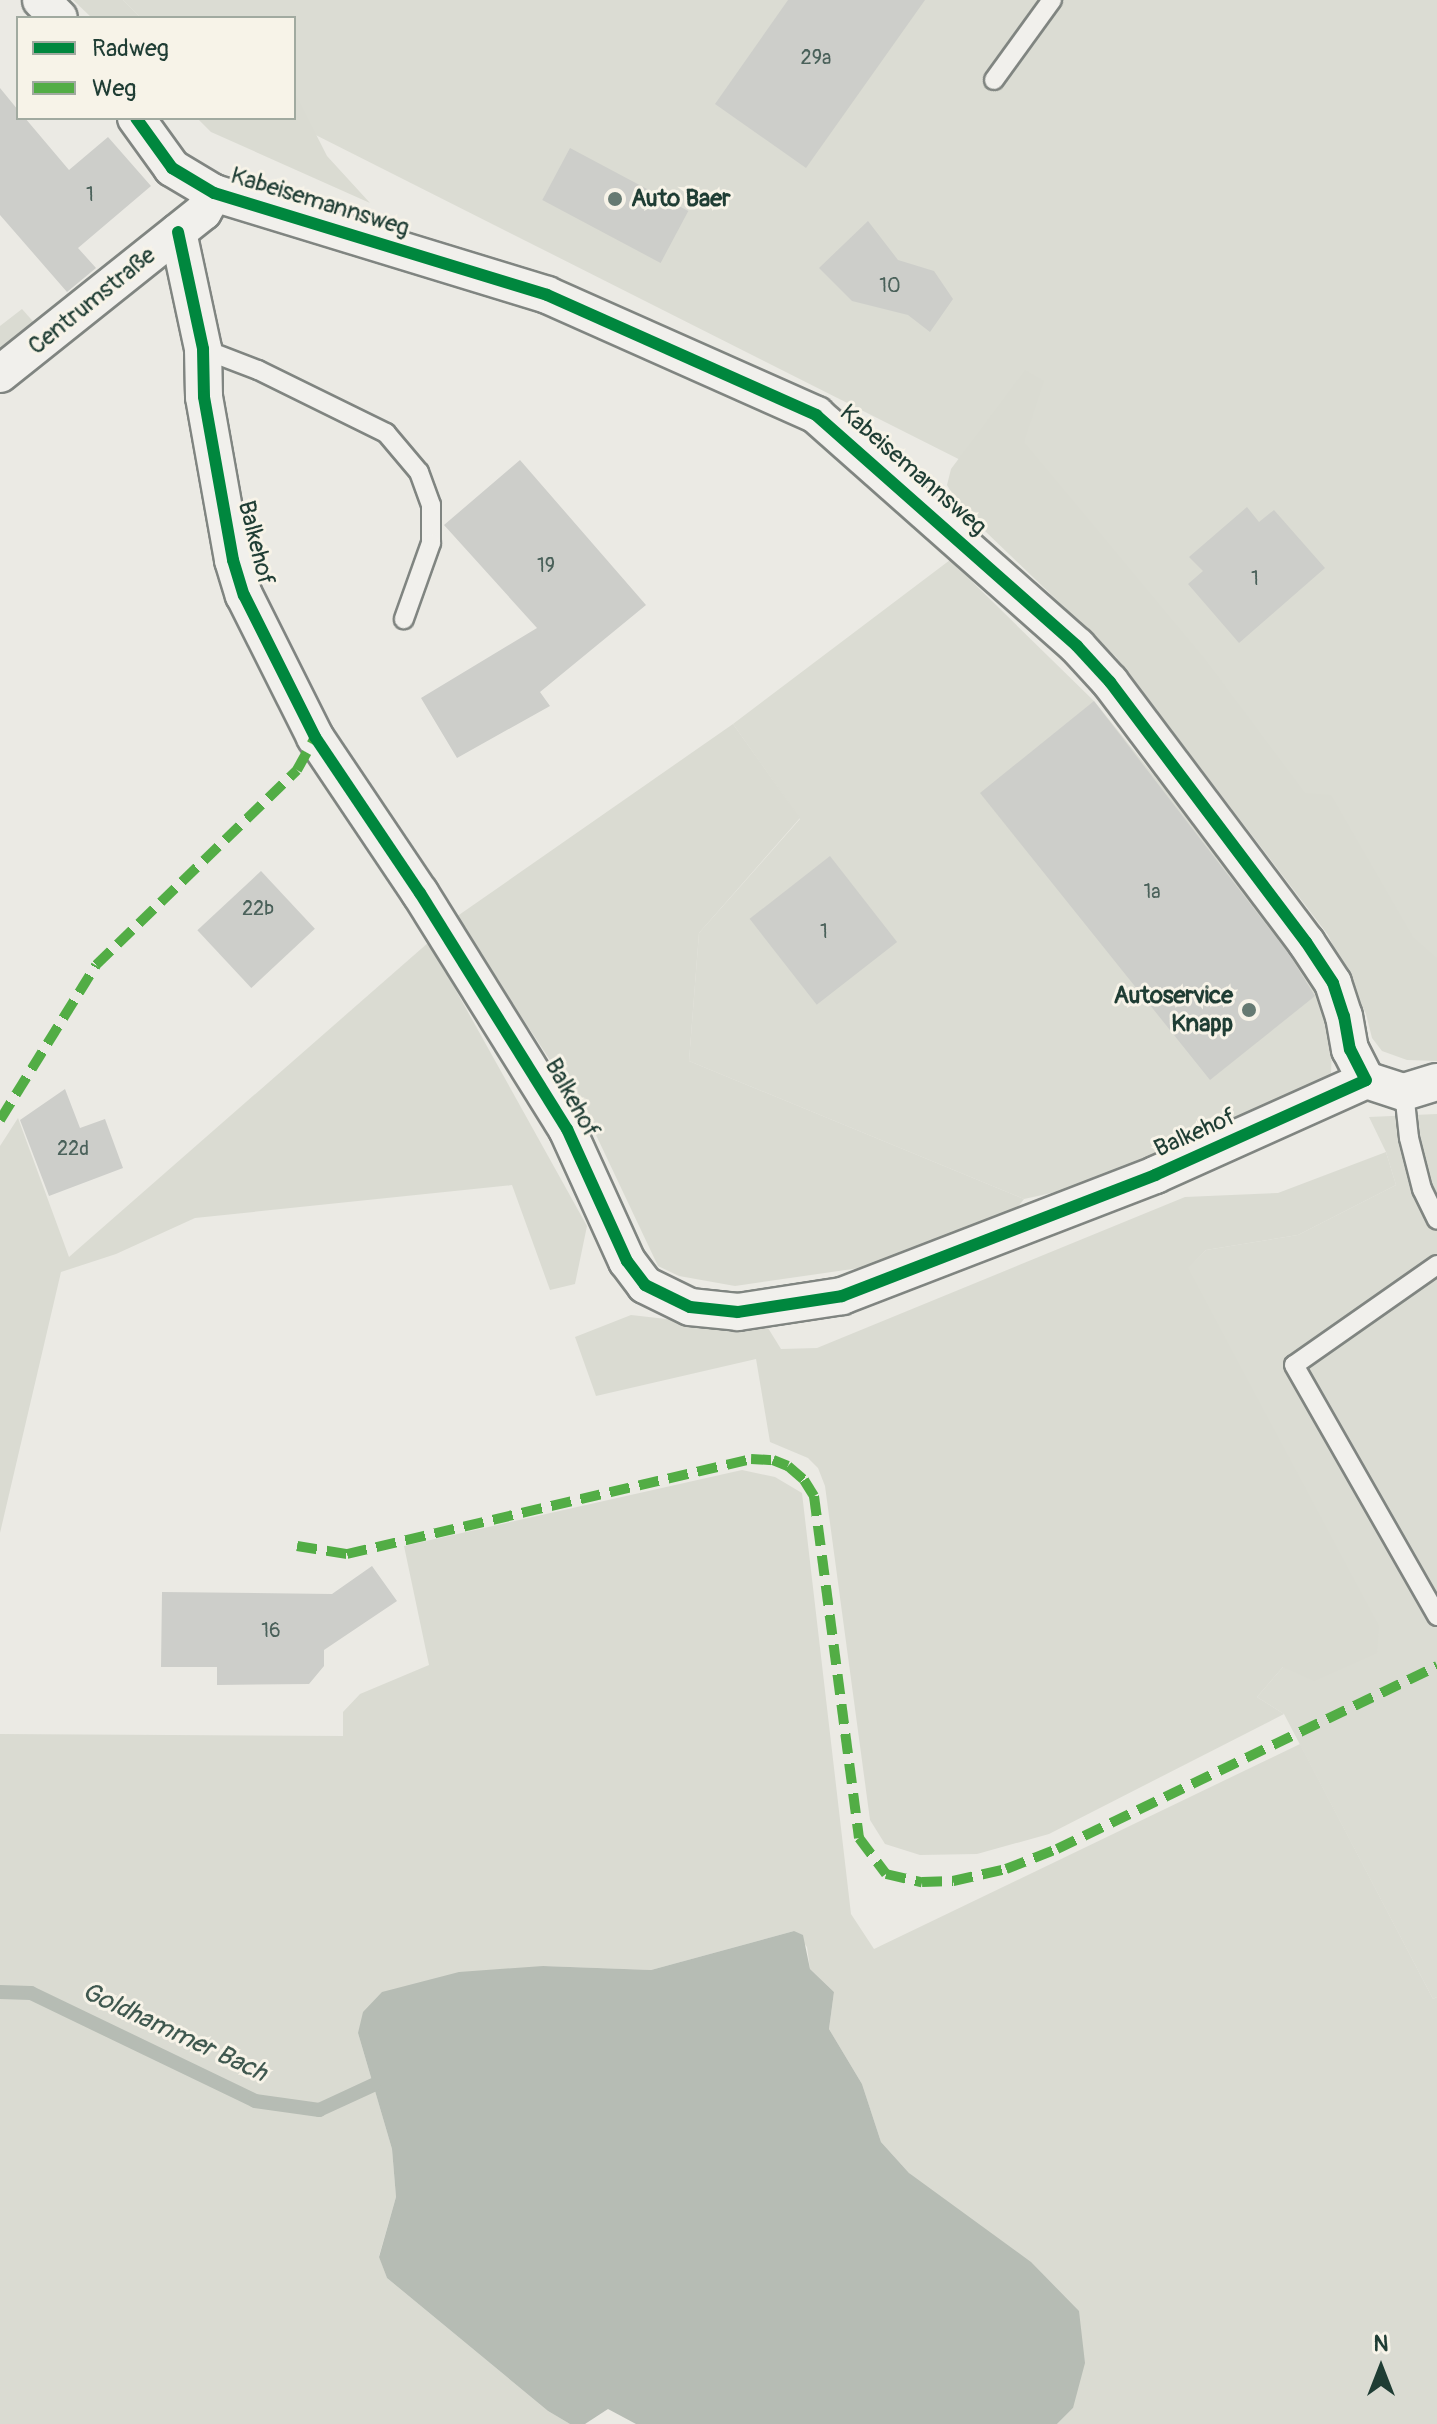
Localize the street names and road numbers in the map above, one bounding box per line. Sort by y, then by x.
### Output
street label: Kabeisemannsweg [227,161,413,243]
street label: Centrumstraße [23,241,161,361]
street label: Kabeisemannsweg [834,398,992,542]
street label: Balkehof [232,498,280,588]
street label: Balkehof [539,1053,605,1143]
street label: Balkehof [1150,1102,1240,1164]

